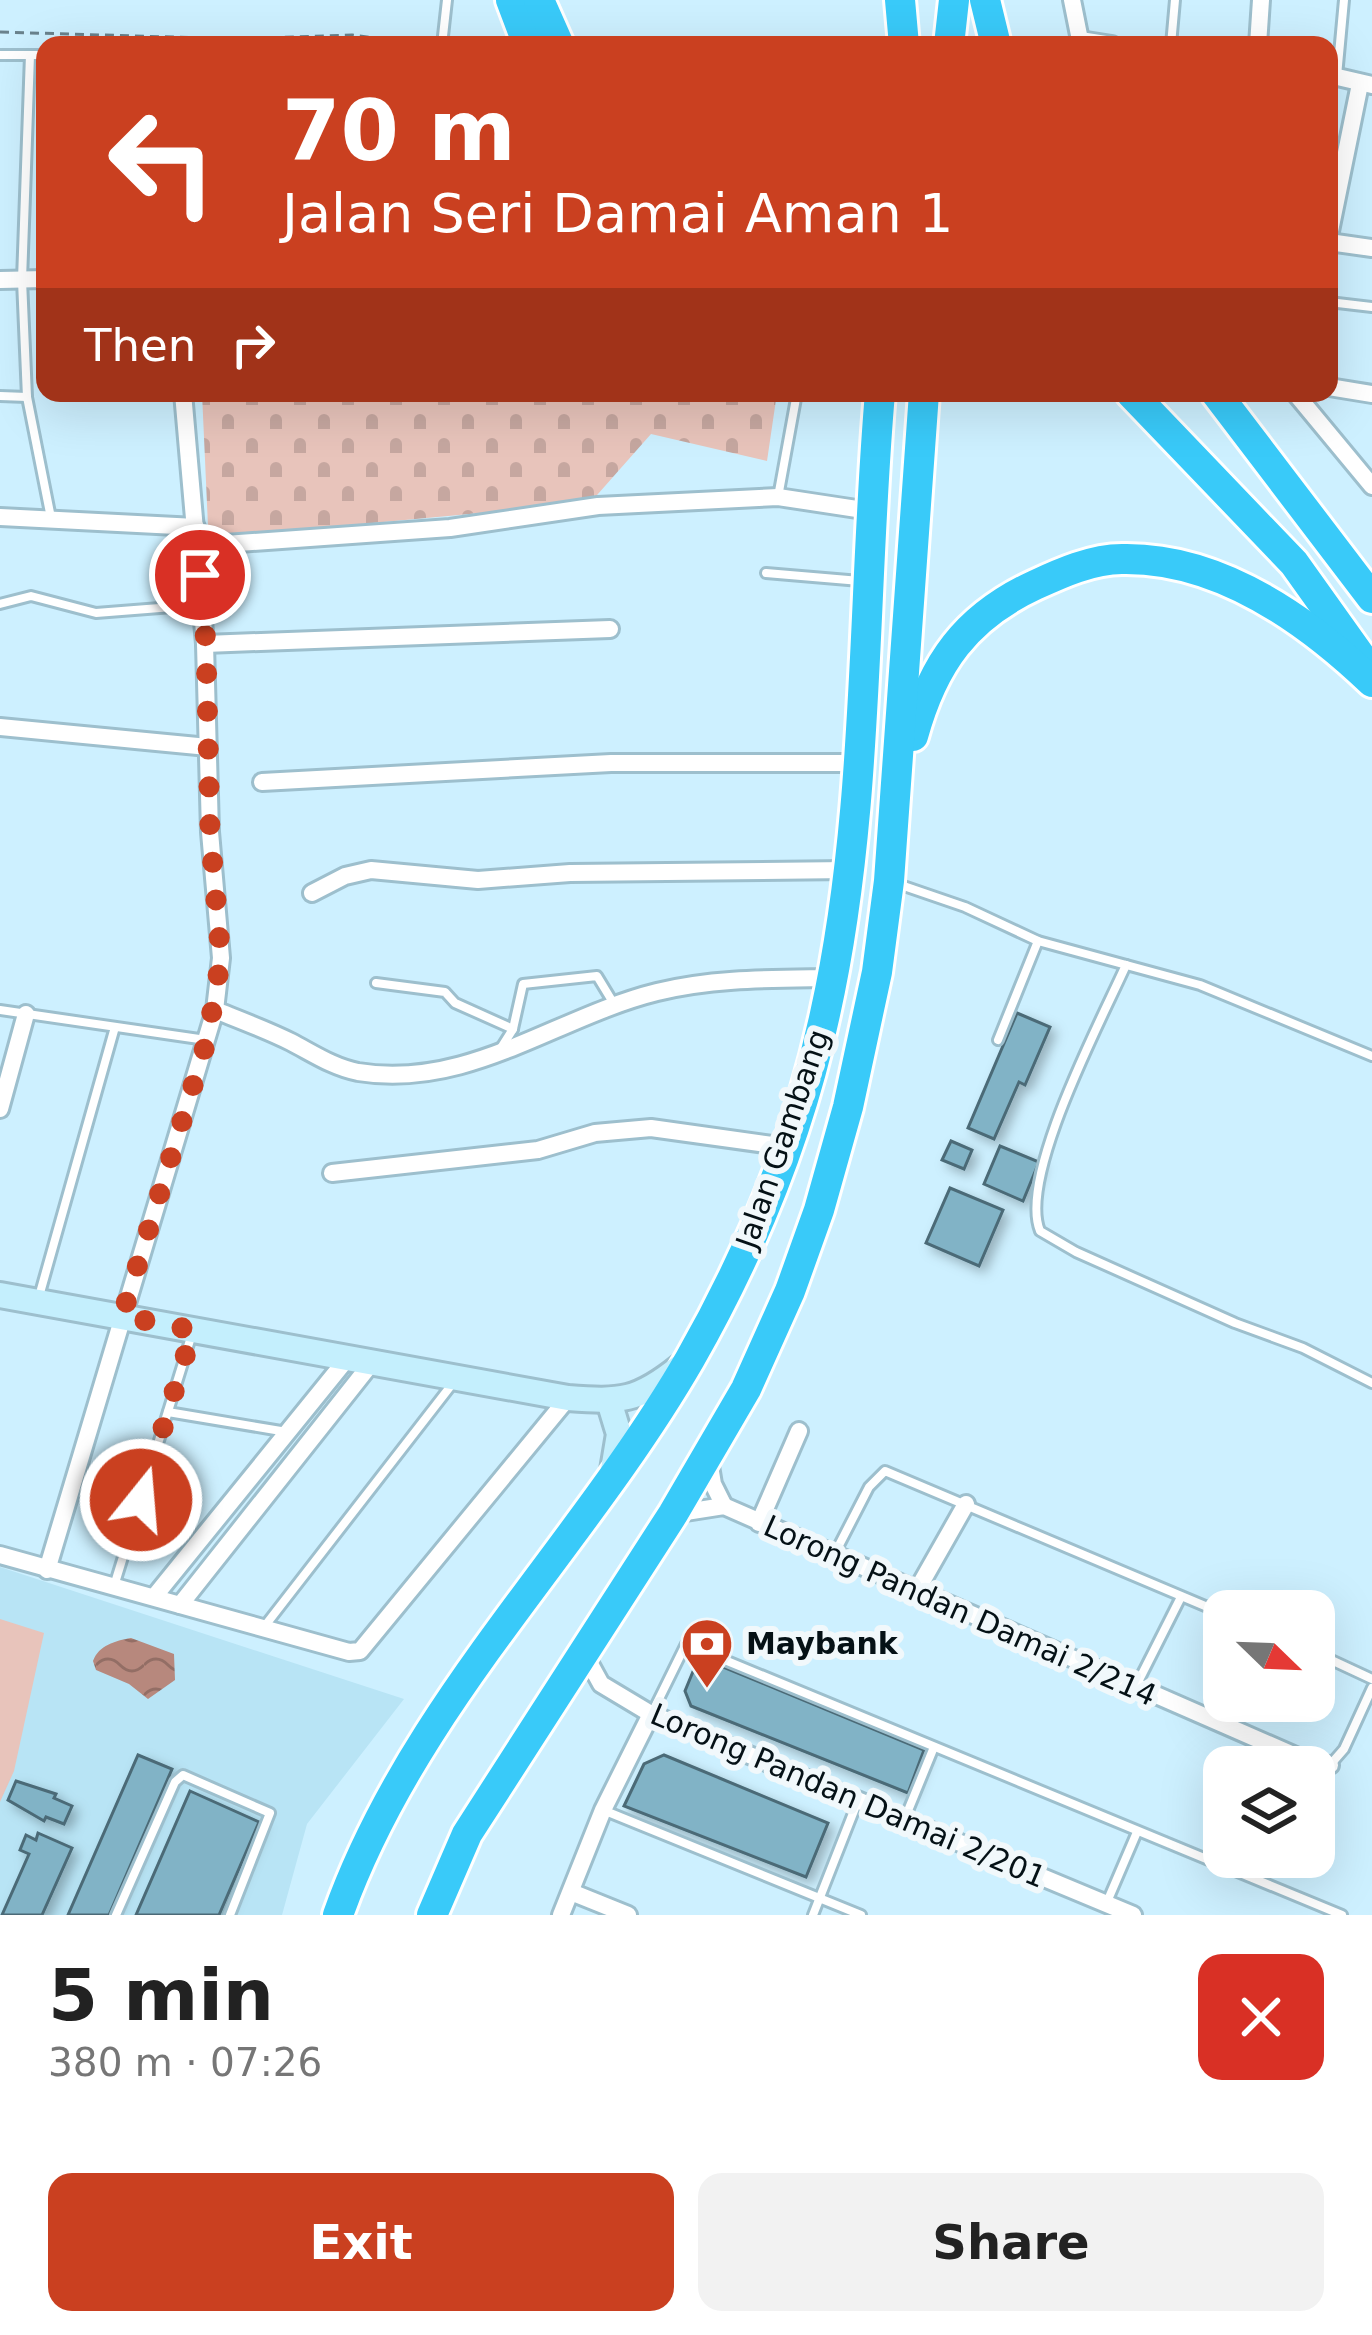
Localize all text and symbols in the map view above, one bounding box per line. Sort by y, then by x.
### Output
text: 70 m [282,82,516,180]
icon: left [84,84,240,240]
text: Jalan Seri Damai Aman 1 [282,182,953,245]
icon: right [220,312,286,378]
text: Then [84,319,196,372]
pin [149,524,251,626]
icon: arrive [167,542,233,608]
street label: Jalan Gambang [728,1025,836,1255]
position arrow [78,1437,204,1563]
street label: Lorong Pandan Damai 2/214 [759,1508,1162,1713]
north arrow [1203,1590,1335,1722]
map controls [1203,1590,1335,1878]
bank icon: Maybank [679,1616,735,1690]
place label: Maybank [746,1626,899,1661]
street label: Lorong Pandan Damai 2/201 [645,1696,1051,1895]
button: layers [1203,1746,1335,1878]
text: 5 min [48,1953,274,2037]
button: close [1198,1954,1324,2080]
text: 380 m · 07:26 [48,2040,322,2085]
button: Exit [48,2173,674,2311]
button: Share [698,2173,1324,2311]

